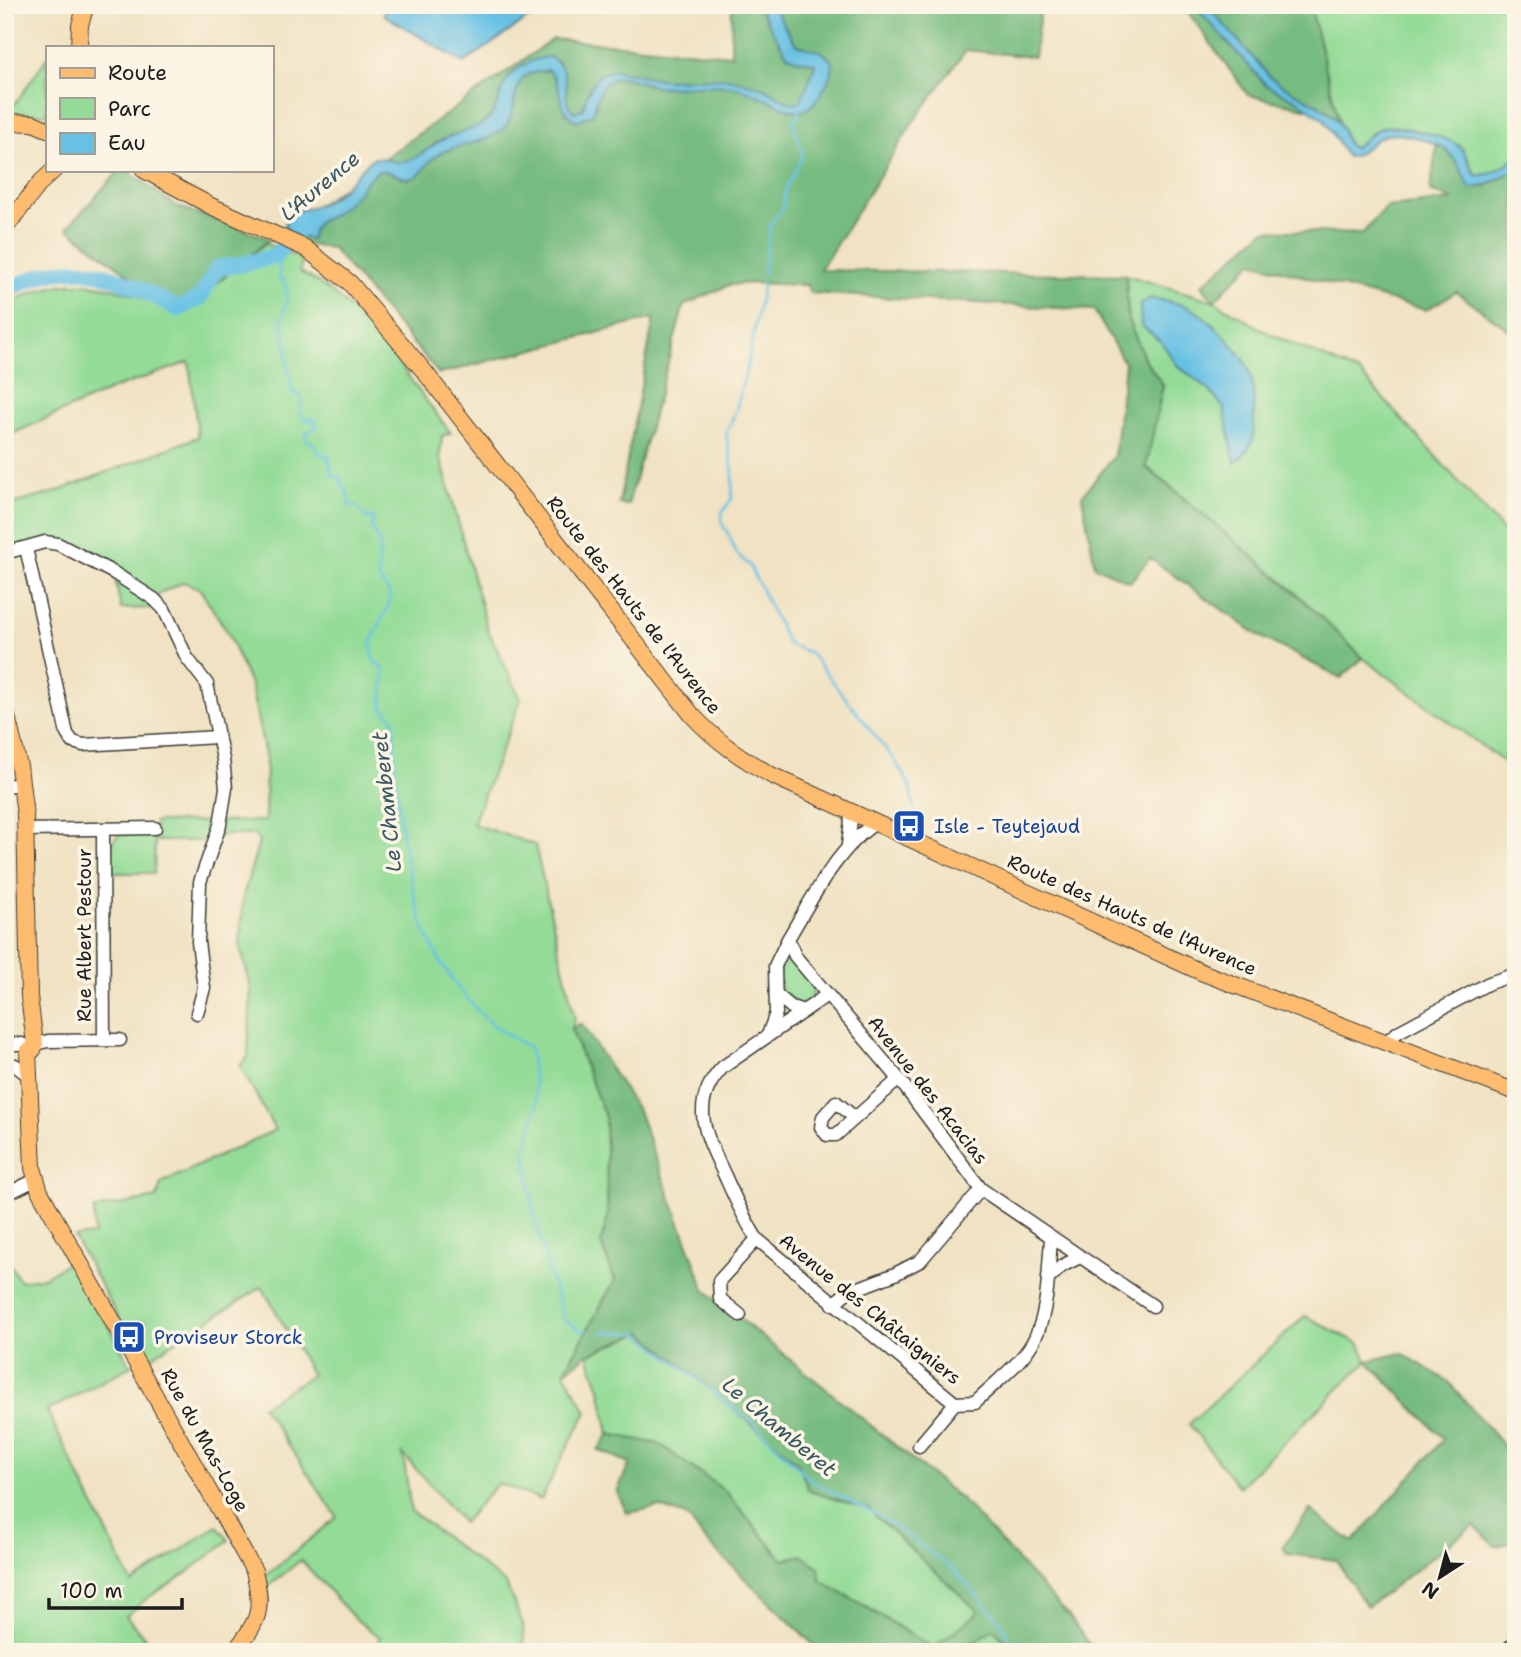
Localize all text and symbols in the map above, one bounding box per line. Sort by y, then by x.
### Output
legend [46,46,273,172]
text: Route [108,59,167,87]
text: Parc [108,95,151,123]
text: Eau [108,129,146,157]
water label: L'Aurence [274,144,366,228]
street label: Route des Hauts de l'Aurence [541,491,727,719]
water label: Le Chamberet [366,729,408,874]
bus stop icon: Isle - Teytejaud [890,807,928,845]
place label: Isle - Teytejaud [934,814,1080,839]
street label: Rue Albert Pestour [72,848,97,1022]
street label: Route des Hauts de l'Aurence [1004,849,1260,981]
street label: Avenue des Acacias [862,1011,994,1169]
street label: Avenue des Châtaigniers [774,1228,966,1390]
bus stop icon: Proviseur Storck [110,1318,148,1356]
place label: Proviseur Storck [154,1325,303,1350]
street label: Rue du Mas-Loge [155,1364,255,1516]
water label: Le Chamberet [716,1371,843,1484]
north arrow [1406,1542,1476,1612]
scale bar [49,1566,182,1610]
text: N [1417,1576,1444,1605]
text: 100 m [60,1577,123,1605]

